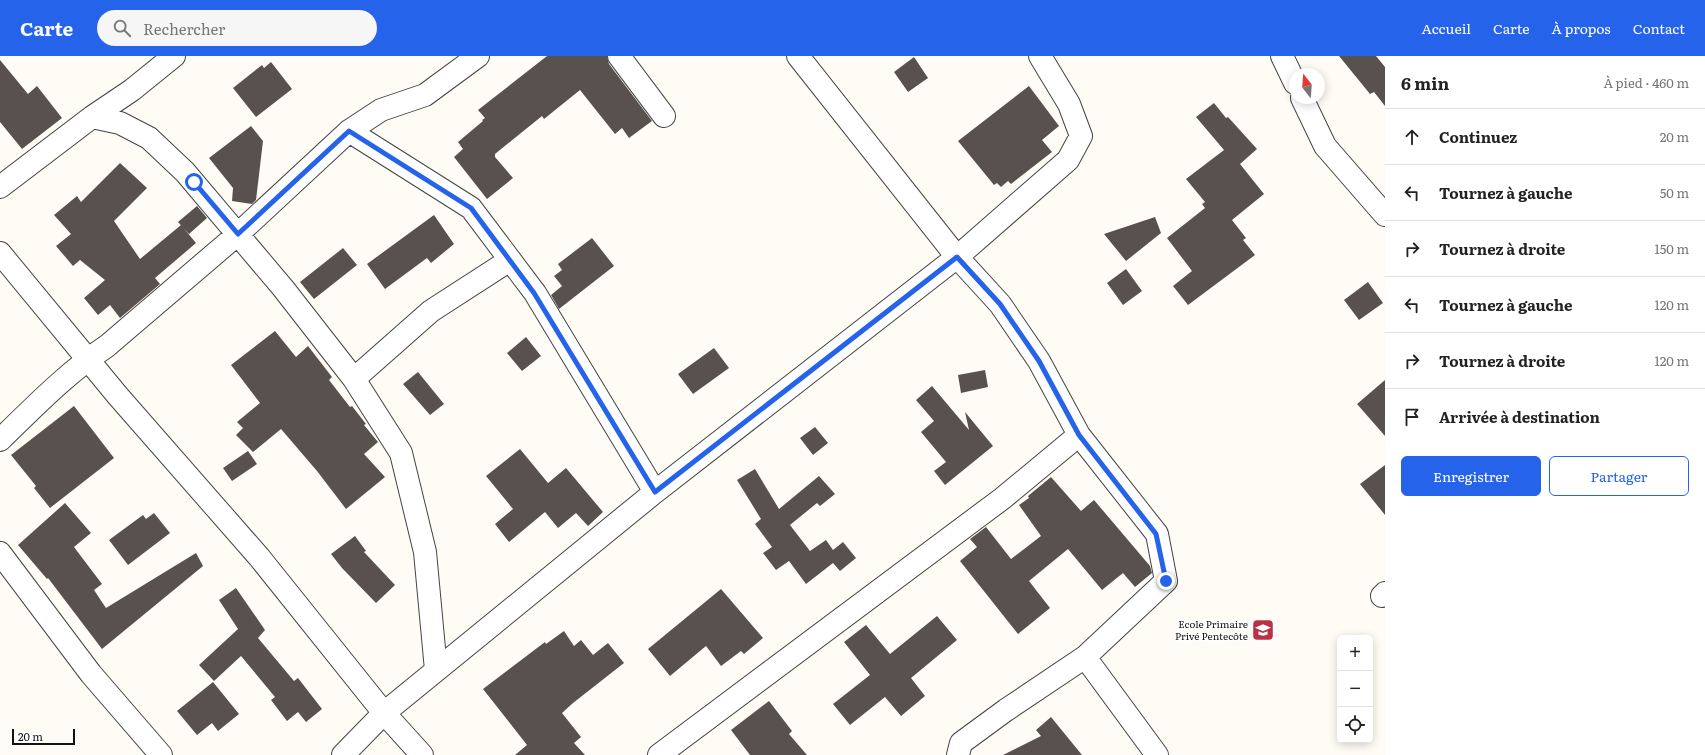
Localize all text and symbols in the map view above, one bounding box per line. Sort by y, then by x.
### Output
search box [97,10,377,46]
text: Carte [20,14,73,42]
icon: search [111,17,133,39]
text: Rechercher [143,17,225,40]
text: Accueil [1421,18,1471,38]
text: Carte [1493,18,1530,38]
text: À propos [1552,18,1611,38]
text: Contact [1633,18,1685,38]
north arrow [1289,68,1325,104]
text: 6 min [1401,70,1449,95]
text: À pied · 460 m [1603,73,1689,92]
text: Continuez [1439,125,1517,148]
icon: ahead [1401,126,1423,148]
text: 20 m [1660,127,1689,146]
route start [185,173,203,191]
text: Tournez à gauche [1439,181,1572,204]
icon: left [1401,182,1423,204]
text: 50 m [1660,183,1689,202]
text: Tournez à droite [1439,237,1565,260]
icon: right [1401,238,1423,260]
text: 150 m [1654,239,1689,258]
text: Tournez à gauche [1439,293,1572,316]
icon: left [1401,294,1423,316]
text: 120 m [1654,295,1689,314]
text: Tournez à droite [1439,349,1565,372]
icon: right [1401,350,1423,372]
text: 120 m [1654,351,1689,370]
text: Arrivée à destination [1439,405,1600,428]
icon: arrive [1401,406,1423,428]
button: Enregistrer [1401,456,1541,496]
button: Partager [1549,456,1689,496]
route end [1157,572,1175,590]
place label: Ecole Primaire Privé Pentecôte [1175,616,1248,643]
school or university icon: Ecole Primaire Privé Pentecôte [1250,617,1276,643]
map controls [1337,635,1373,743]
button: + [1337,635,1373,671]
button: − [1337,671,1373,707]
button: locate [1337,707,1373,743]
scale bar [12,727,75,746]
text: 20 m [18,728,43,744]

